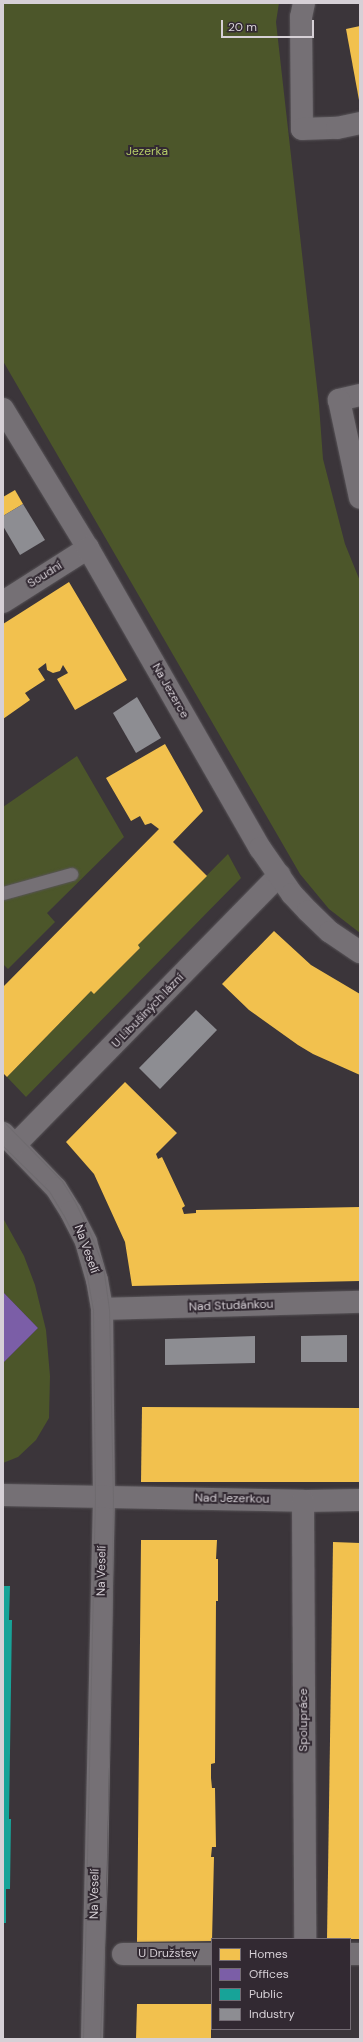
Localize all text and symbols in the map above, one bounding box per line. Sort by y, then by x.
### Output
scale bar [223,12,316,38]
text: 20 m [228,19,257,35]
park label: Jezerka [126,145,168,159]
street label: Soudní [25,559,65,591]
street label: Na Jezerce [149,661,191,721]
street label: U Libušiných lázní [109,971,187,1051]
street label: Na Veselí [71,1223,101,1275]
street label: Nad Studánkou [188,1297,274,1315]
street label: Nad Jezerkou [195,1491,269,1507]
street label: Na Veselí [94,1546,110,1596]
street label: Spolupráce [297,1688,311,1752]
street label: Na Veselí [87,1869,103,1919]
legend [211,1938,351,2030]
text: Homes [249,1946,288,1962]
street label: U Družstev [138,1947,198,1961]
text: Offices [249,1966,289,1982]
text: Public [249,1986,283,2002]
text: Industry [249,2006,295,2022]

